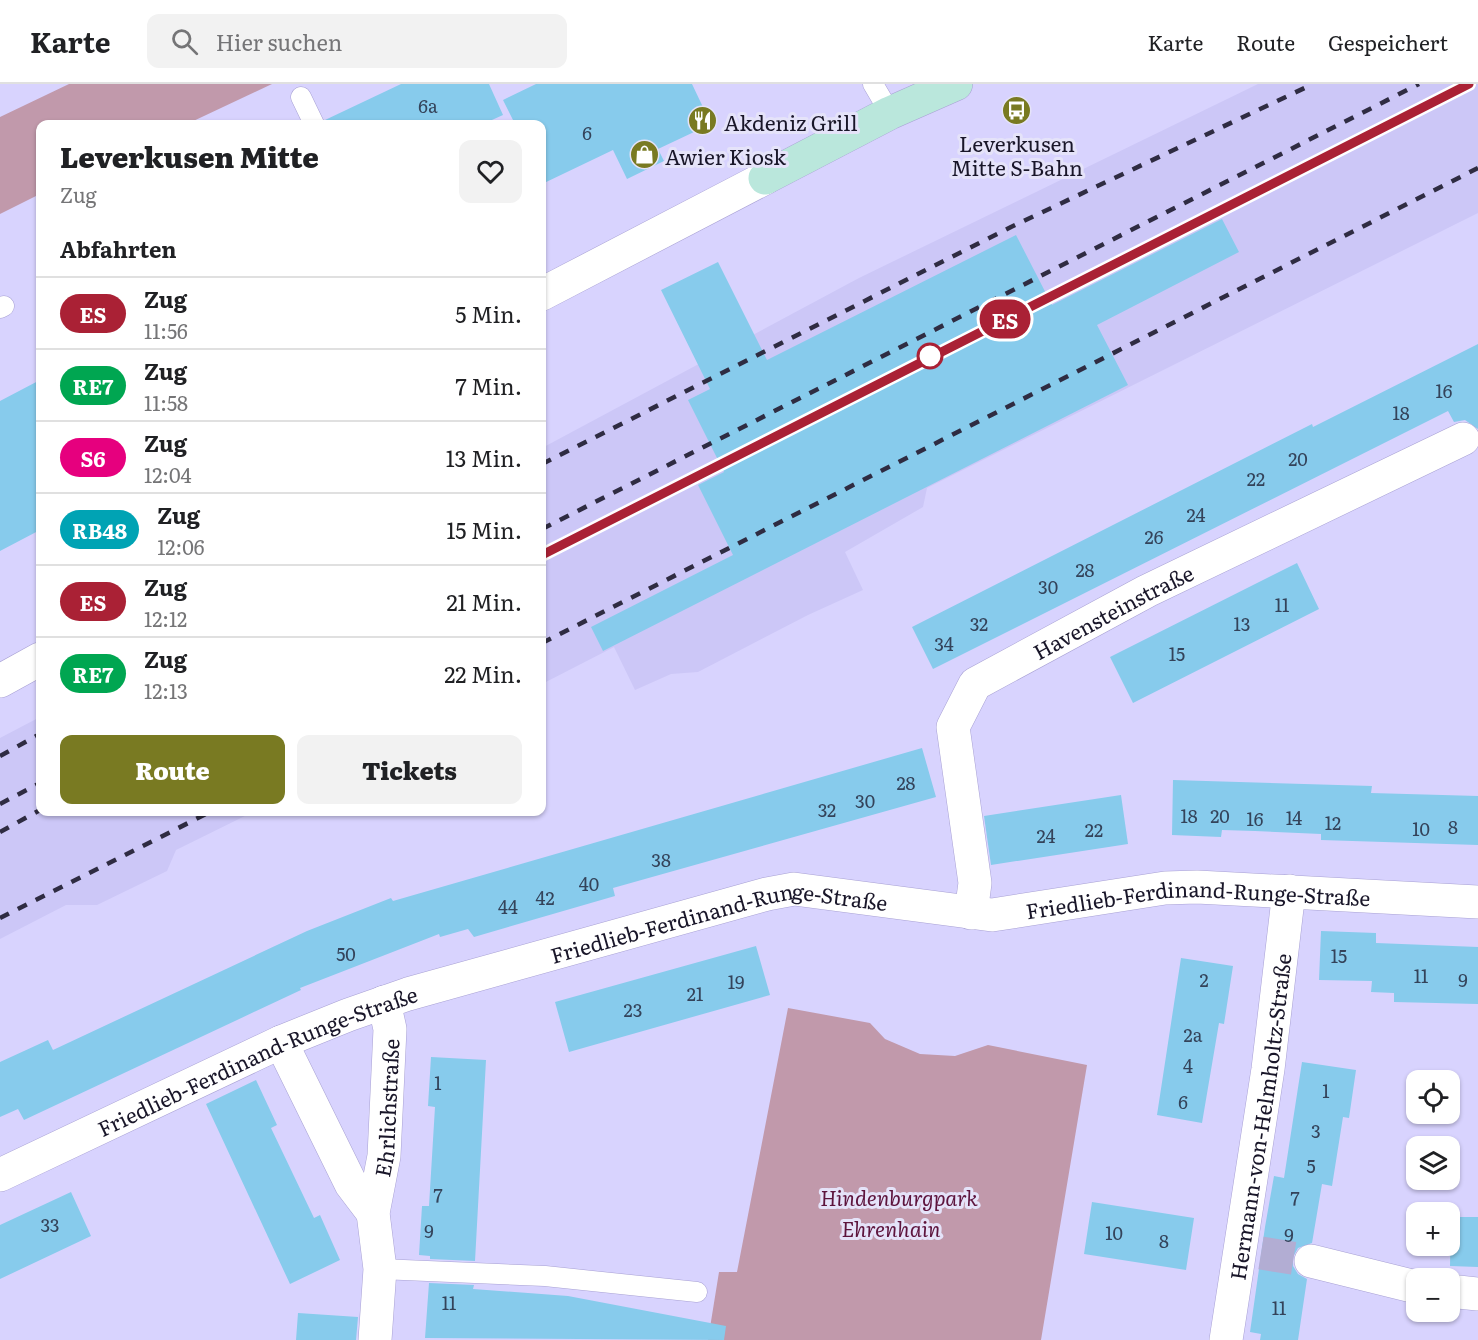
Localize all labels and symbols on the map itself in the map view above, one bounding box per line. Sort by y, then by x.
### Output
house number: 6a [418,92,438,119]
bus stop icon: Leverkusen Mitte S-Bahn [1001,95,1033,127]
restaurant icon: Akdeniz Grill [687,105,719,137]
place label: Akdeniz Grill [724,106,857,137]
house number: 6 [582,119,592,146]
place label: Leverkusen Mitte S-Bahn [951,127,1083,182]
shop icon: Awier Kiosk [628,139,660,171]
place label: Awier Kiosk [665,140,786,171]
line badge: ES [978,300,1032,338]
unlabelled marker [917,343,943,369]
house number: 16 [1436,377,1453,404]
house number: 18 [1392,399,1410,426]
house number: 20 [1288,445,1308,472]
house number: 22 [1247,465,1265,492]
house number: 24 [1186,501,1206,528]
house number: 26 [1145,523,1164,550]
street label: Havensteinstraße [1027,556,1198,666]
house number: 28 [1075,556,1095,583]
house number: 30 [1038,573,1058,600]
house number: 11 [1275,591,1289,618]
house number: 32 [970,610,988,637]
house number: 13 [1233,610,1251,637]
house number: 34 [934,630,954,657]
house number: 15 [1169,640,1185,667]
house number: 28 [896,769,916,796]
house number: 30 [855,787,875,814]
house number: 32 [818,796,836,823]
house number: 18 [1180,802,1198,829]
house number: 20 [1210,802,1230,829]
house number: 14 [1286,804,1302,831]
house number: 16 [1247,805,1264,832]
house number: 12 [1325,809,1341,836]
house number: 8 [1448,813,1458,840]
house number: 10 [1412,815,1430,842]
house number: 22 [1085,816,1103,843]
house number: 24 [1036,822,1056,849]
house number: 38 [651,846,671,873]
house number: 40 [579,870,599,897]
street label: Friedlieb-Ferdinand-Runge-Straße [1023,871,1371,925]
street label: Friedlieb-Ferdinand-Runge-Straße [546,873,890,969]
house number: 42 [535,884,555,911]
house number: 44 [498,893,518,920]
house number: 50 [336,940,356,967]
house number: 15 [1331,942,1347,969]
street label: Hermann-von-Helmholtz-Straße [1220,951,1297,1282]
house number: 11 [1414,962,1428,989]
house number: 2 [1199,966,1209,993]
house number: 9 [1458,966,1468,993]
house number: 19 [728,968,744,995]
street label: Friedlieb-Ferdinand-Runge-Straße [92,977,421,1142]
house number: 21 [687,980,703,1007]
house number: 23 [624,996,642,1023]
house number: 2a [1184,1021,1203,1048]
street label: Ehrlichstraße [365,1038,405,1179]
house number: 4 [1183,1052,1193,1079]
house number: 1 [434,1069,442,1096]
house number: 1 [1322,1077,1330,1104]
house number: 6 [1178,1088,1188,1115]
house number: 3 [1311,1117,1321,1144]
house number: 5 [1306,1152,1316,1179]
house number: 7 [433,1181,443,1208]
park label: Hindenburgpark [820,1181,978,1212]
house number: 7 [1290,1184,1300,1211]
house number: 33 [41,1211,59,1238]
park label: Ehrenhain [842,1212,941,1243]
house number: 9 [424,1217,434,1244]
house number: 10 [1105,1219,1123,1246]
house number: 9 [1284,1221,1294,1248]
house number: 8 [1159,1227,1169,1254]
house number: 11 [442,1289,456,1316]
house number: 11 [1272,1294,1286,1321]

